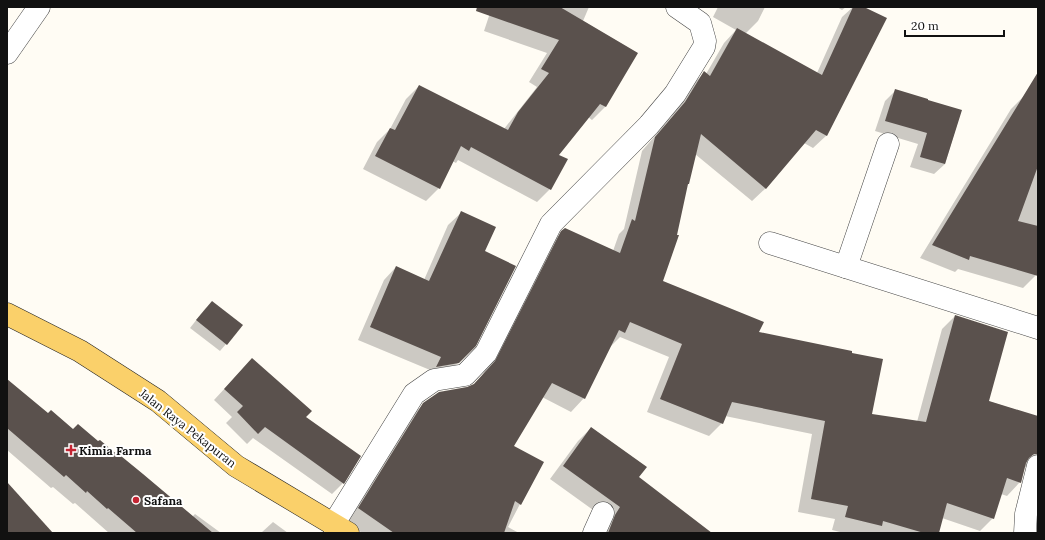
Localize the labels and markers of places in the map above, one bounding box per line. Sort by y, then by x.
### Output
place label: Kimia Farma [79,443,152,458]
marker: Kimia Farma [66,445,76,455]
place label: Safana [144,493,183,508]
marker: Safana [131,495,141,505]

